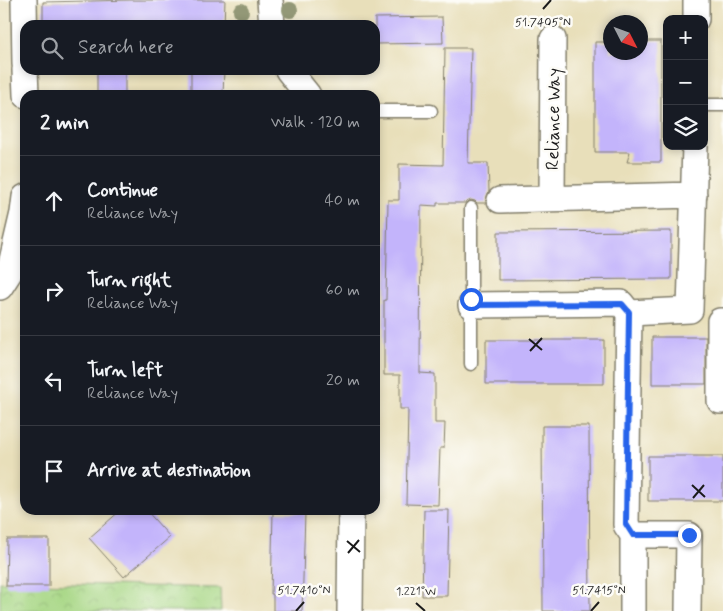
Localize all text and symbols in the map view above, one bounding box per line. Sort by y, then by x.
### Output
text: 51.7405°N [515,15,571,31]
north arrow [603,15,648,60]
map controls [663,15,708,150]
button: + [663,15,708,60]
search box [20,20,380,75]
icon: search [38,34,66,62]
text: Search here [78,35,174,60]
button: − [663,60,708,105]
street label: Reliance Way [541,68,567,170]
button: layers [663,105,708,150]
text: 2 min [40,109,89,137]
text: Walk · 120 m [271,112,360,133]
text: Continue [87,178,158,203]
icon: ahead [40,187,68,215]
text: 40 m [324,190,360,211]
text: Reliance Way [87,203,178,224]
text: Turn right [87,268,171,293]
icon: right [40,277,68,305]
text: 60 m [326,280,360,301]
route start [460,288,483,311]
text: Reliance Way [87,293,178,314]
text: Turn left [87,358,163,383]
icon: left [40,367,68,395]
text: 20 m [326,370,360,391]
text: Reliance Way [87,383,178,404]
icon: arrive [40,457,68,485]
text: Arrive at destination [87,458,251,483]
route end [678,524,701,547]
text: 51.7410°N [277,583,331,599]
text: 51.7415°N [572,583,626,599]
text: 1.221°W [396,584,436,600]

